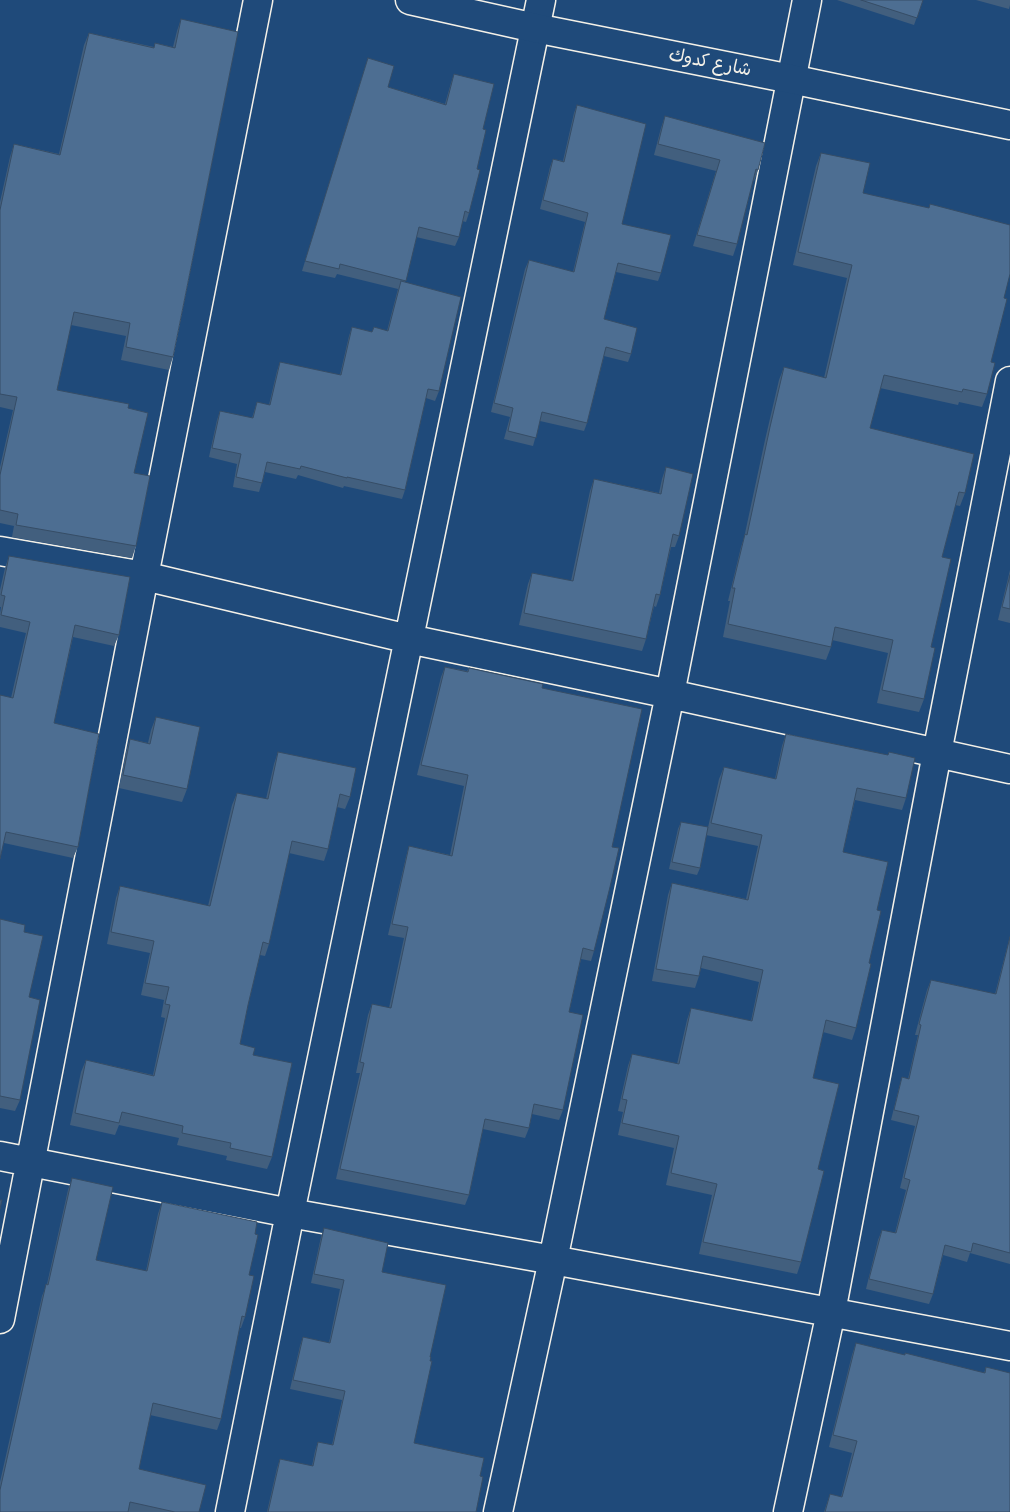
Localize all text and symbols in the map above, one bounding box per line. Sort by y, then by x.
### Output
street label: شارع كدوك [667,44,753,82]

